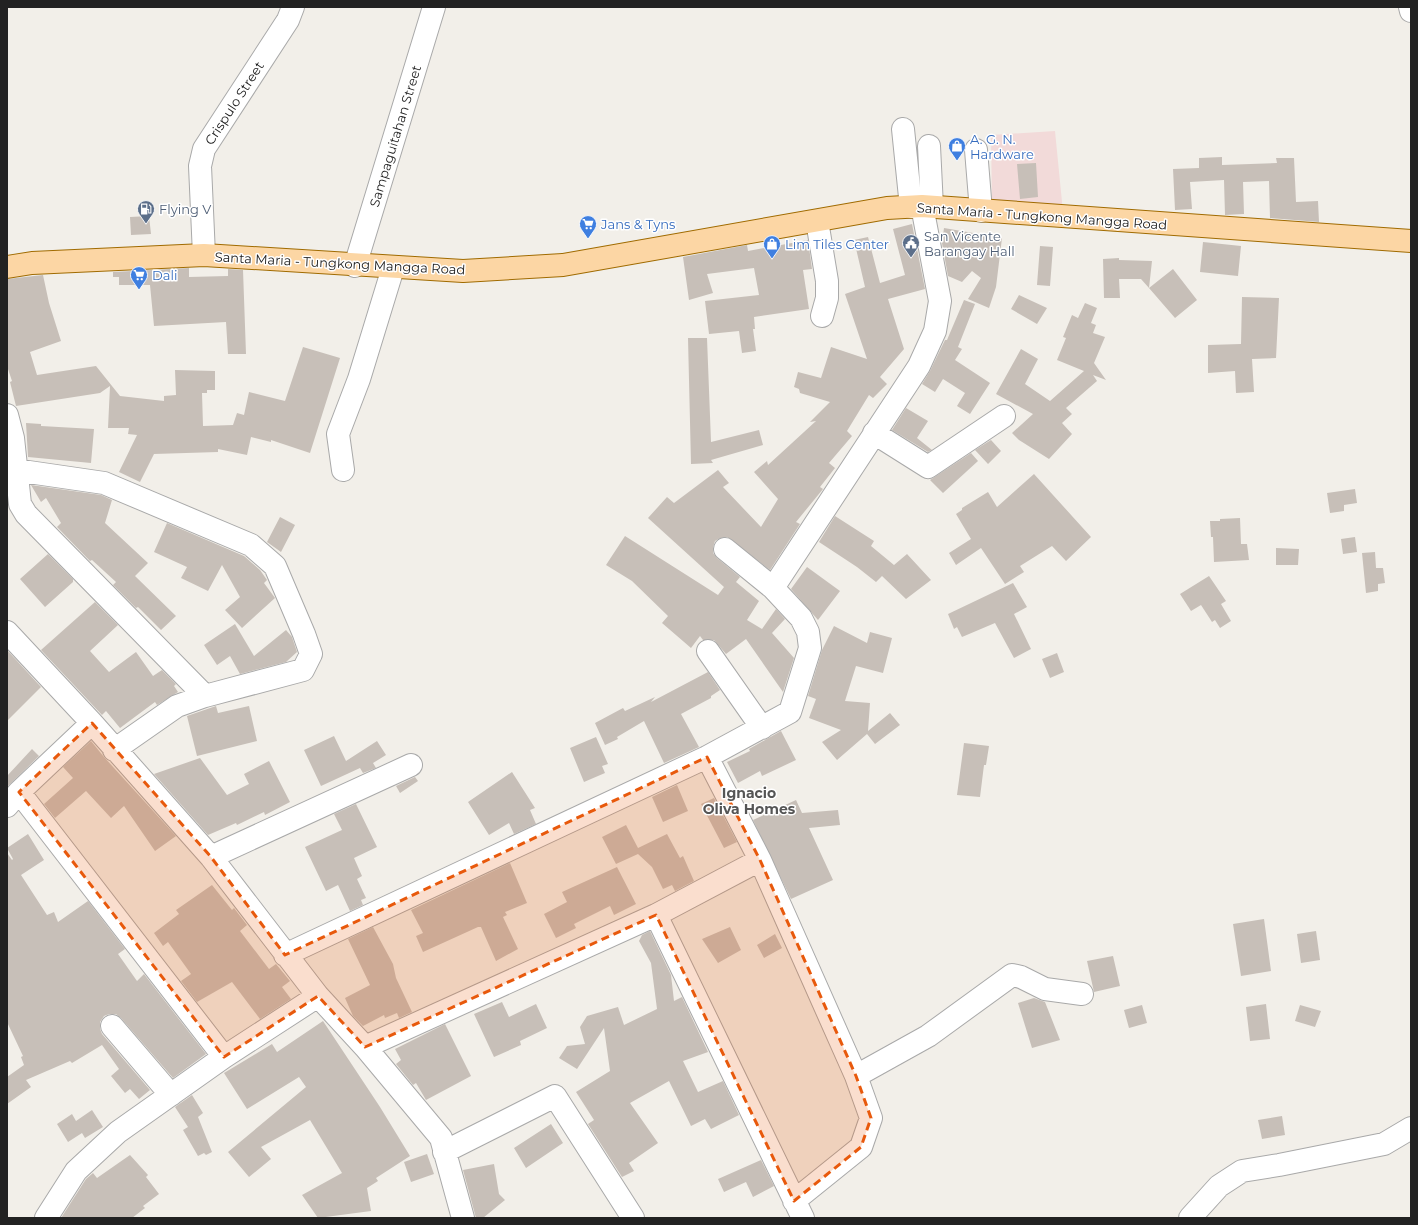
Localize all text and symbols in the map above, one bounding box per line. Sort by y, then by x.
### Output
street label: Crispulo Street [201,58,267,148]
street label: Sampaguitahan Street [366,63,424,209]
place label: A. G. N. Hardware [970,131,1034,162]
shop icon: A. G. N. Hardware [947,136,967,161]
fuel station icon: Flying V [136,199,156,224]
street label: Santa Maria - Tungkong Mangga Road [916,199,1168,233]
place label: Flying V [159,201,212,217]
supermarket icon: Jans & Tyns [578,214,598,239]
place label: Jans & Tyns [600,216,675,232]
place label: San Vicente Barangay Hall [924,228,1015,259]
public building icon: San Vicente Barangay Hall [901,233,921,258]
shop icon: Lim Tiles Center [762,234,782,259]
place label: Lim Tiles Center [785,236,889,252]
street label: Santa Maria - Tungkong Mangga Road [214,248,466,278]
supermarket icon: Dali [129,265,149,290]
place label: Dali [152,267,177,283]
district label: Ignacio Oliva Homes [703,784,796,818]

